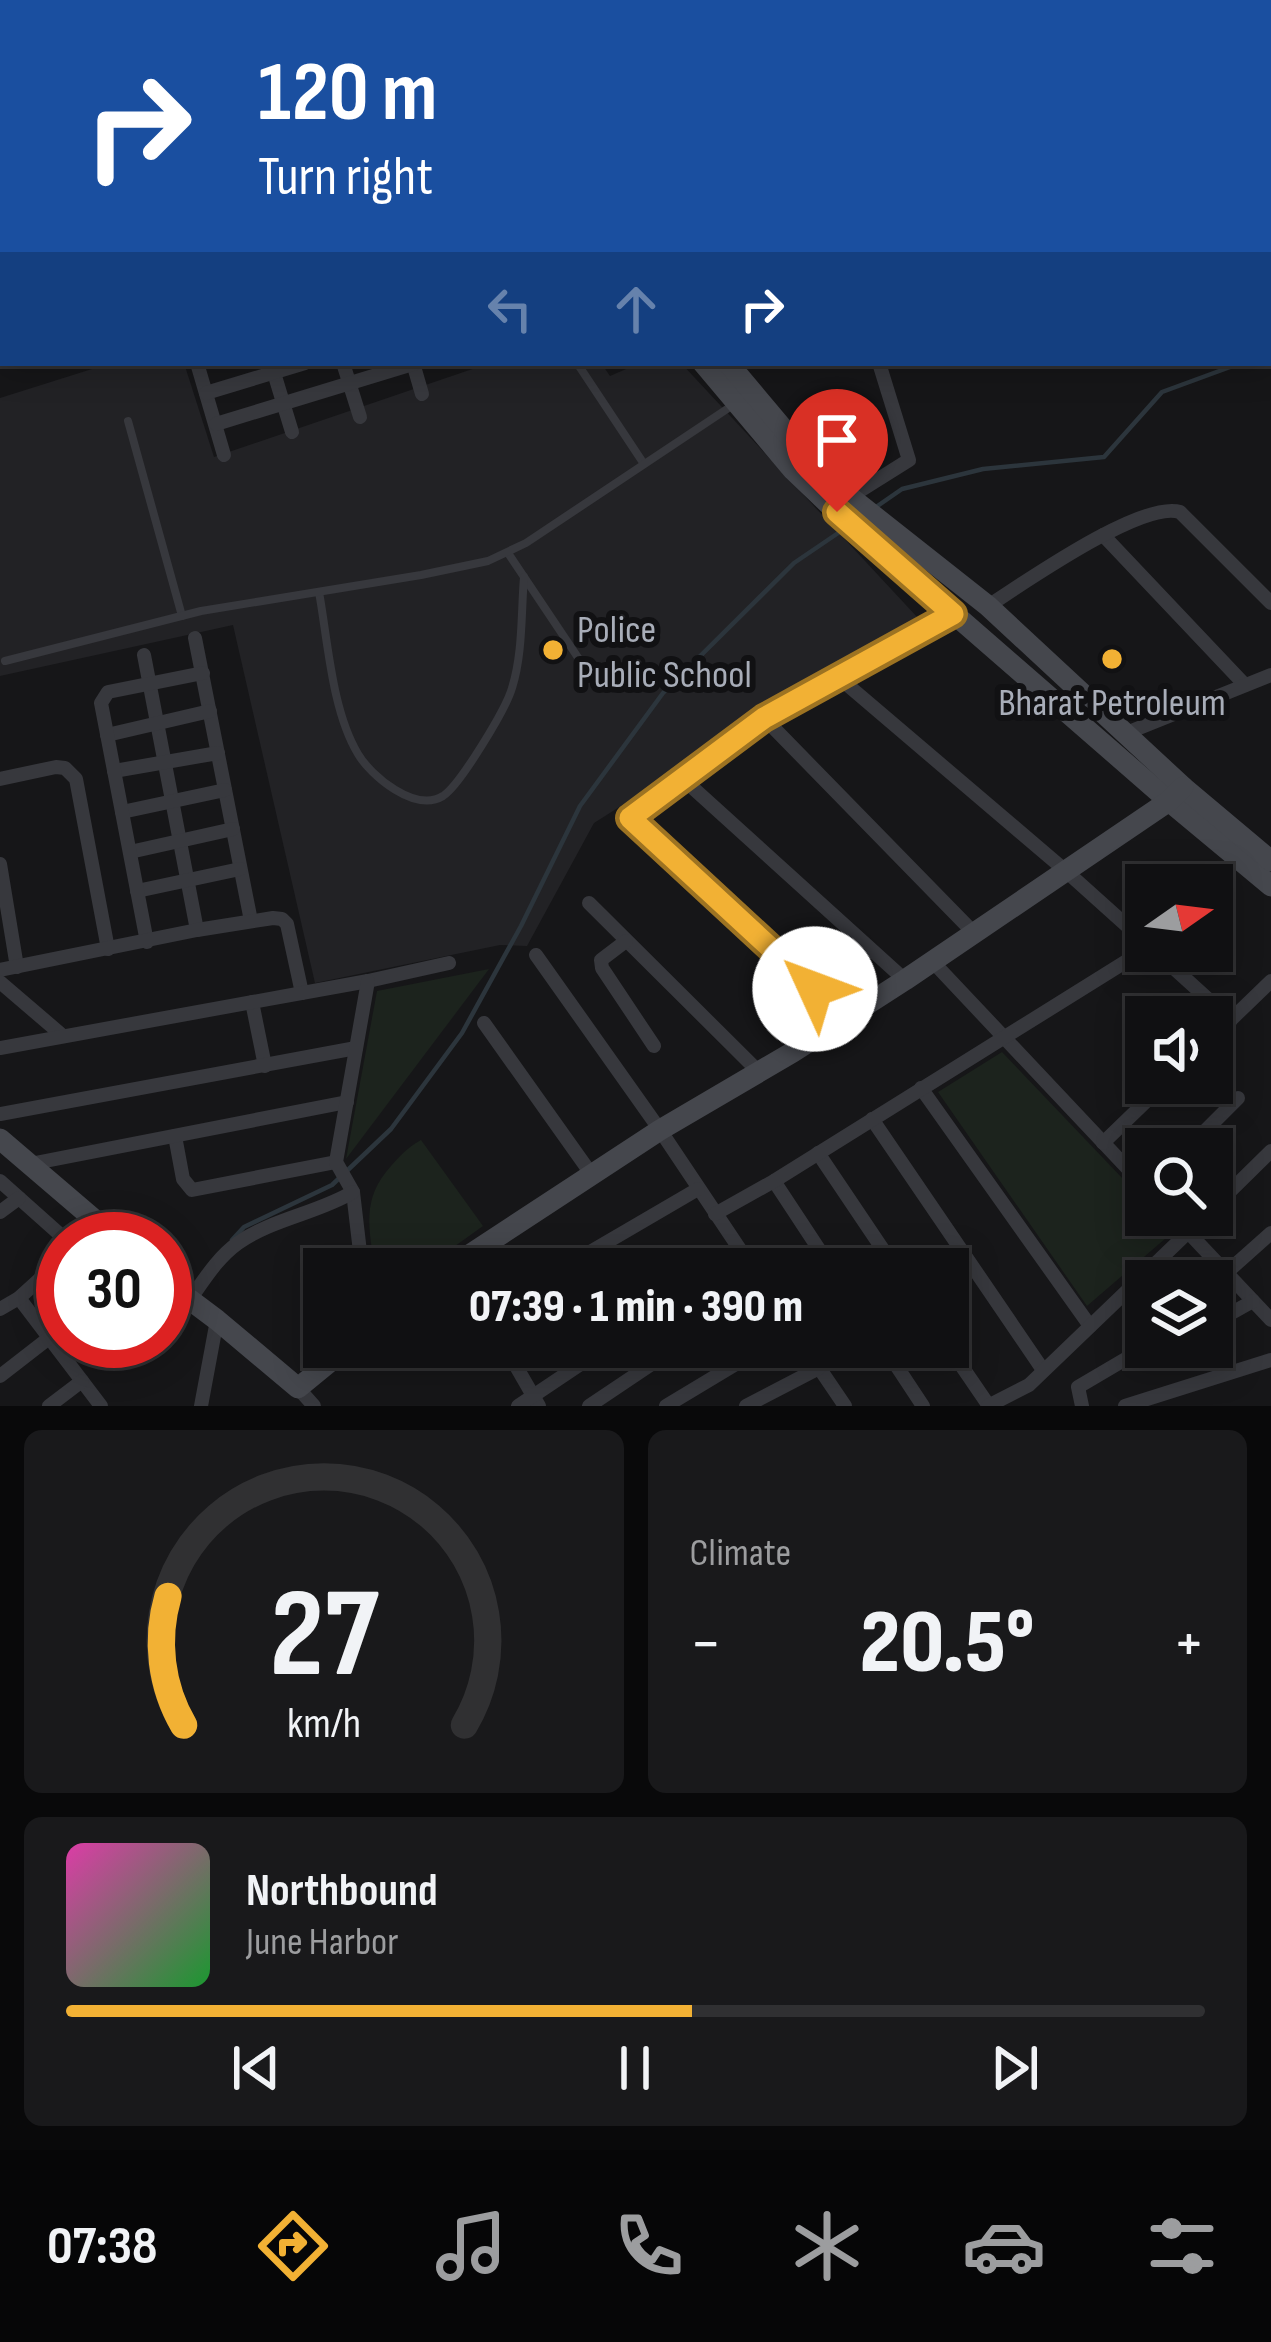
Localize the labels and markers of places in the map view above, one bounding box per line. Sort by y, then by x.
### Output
pin [786,389,888,512]
place label: Police Public School [577,607,752,699]
marker: Police Public School [540,637,566,663]
marker: Bharat Petroleum [1099,646,1125,672]
place label: Bharat Petroleum [998,680,1226,727]

